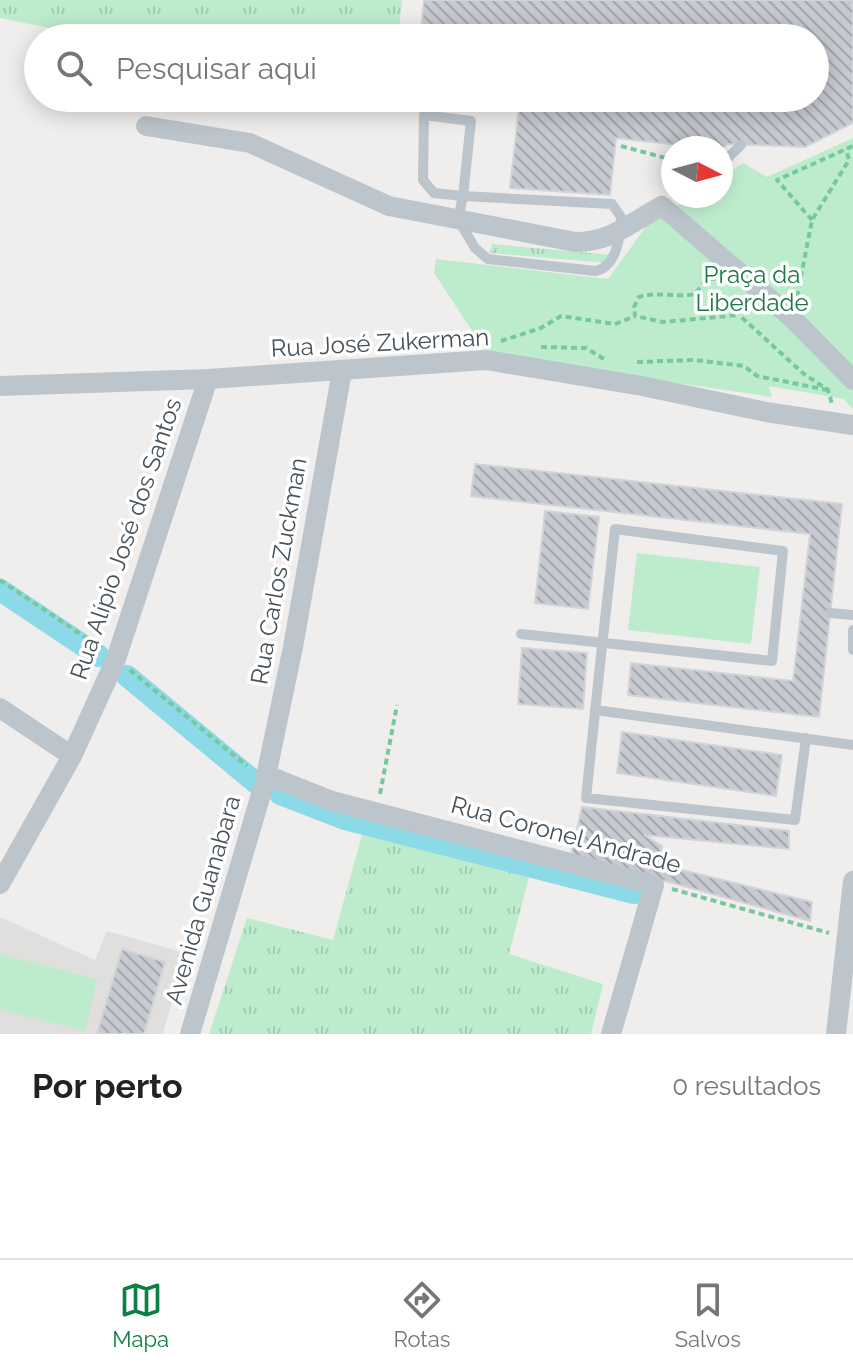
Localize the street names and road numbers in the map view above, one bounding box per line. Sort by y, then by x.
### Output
street label: Rua José Zukerman [270,322,490,363]
street label: Rua Alípio José dos Santos [64,394,187,683]
street label: Rua Carlos Zuckman [244,455,313,686]
street label: Rua Coronel Andrade [448,790,684,879]
street label: Avenida Guanabara [159,792,246,1008]

